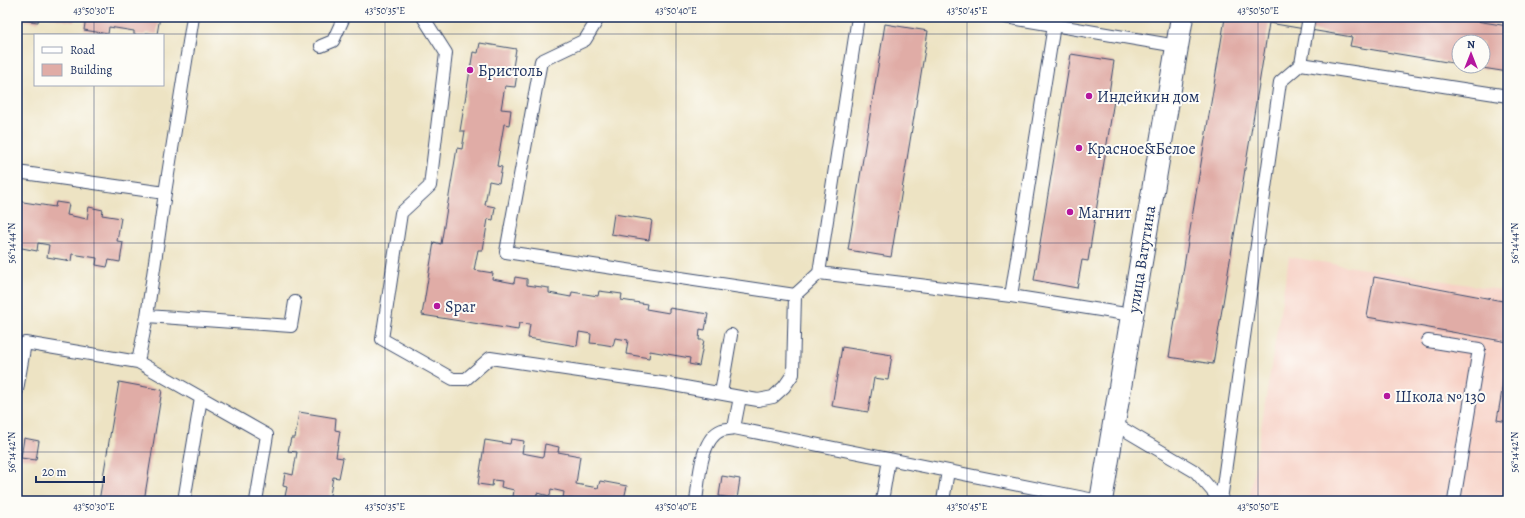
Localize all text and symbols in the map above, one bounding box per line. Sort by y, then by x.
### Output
text: 43°50'30"E [73,4,115,17]
text: 43°50'35"E [365,4,405,17]
text: 43°50'40"E [655,4,697,17]
text: 43°50'45"E [947,4,987,17]
text: 43°50'50"E [1237,4,1279,17]
legend [34,34,164,86]
north arrow [1451,34,1491,74]
text: N [1467,37,1475,52]
text: Road [70,42,96,58]
place label: Бристоль [478,60,542,82]
text: Building [70,62,112,78]
marker: Бристоль [465,65,475,75]
place label: Индейкин дом [1097,86,1200,108]
marker: Индейкин дом [1084,91,1094,101]
place label: Красное&Белое [1087,138,1196,160]
marker: Красное&Белое [1074,143,1084,153]
place label: Магнит [1078,202,1131,224]
street label: улица Ватутина [1122,203,1161,315]
marker: Магнит [1065,207,1075,217]
text: 56°14'44"N [5,223,18,263]
text: 56°14'44"N [1508,223,1521,263]
place label: Spar [445,296,476,318]
marker: Spar [432,301,442,311]
place label: Школа № 130 [1395,386,1486,408]
marker: Школа № 130 [1382,391,1392,401]
text: 56°14'42"N [5,431,18,473]
text: 56°14'42"N [1508,431,1521,473]
scale bar [36,458,104,484]
text: 20 m [42,464,66,480]
text: 43°50'30"E [73,500,115,513]
text: 43°50'35"E [365,500,405,513]
text: 43°50'40"E [655,500,697,513]
text: 43°50'45"E [947,500,987,513]
text: 43°50'50"E [1237,500,1279,513]

